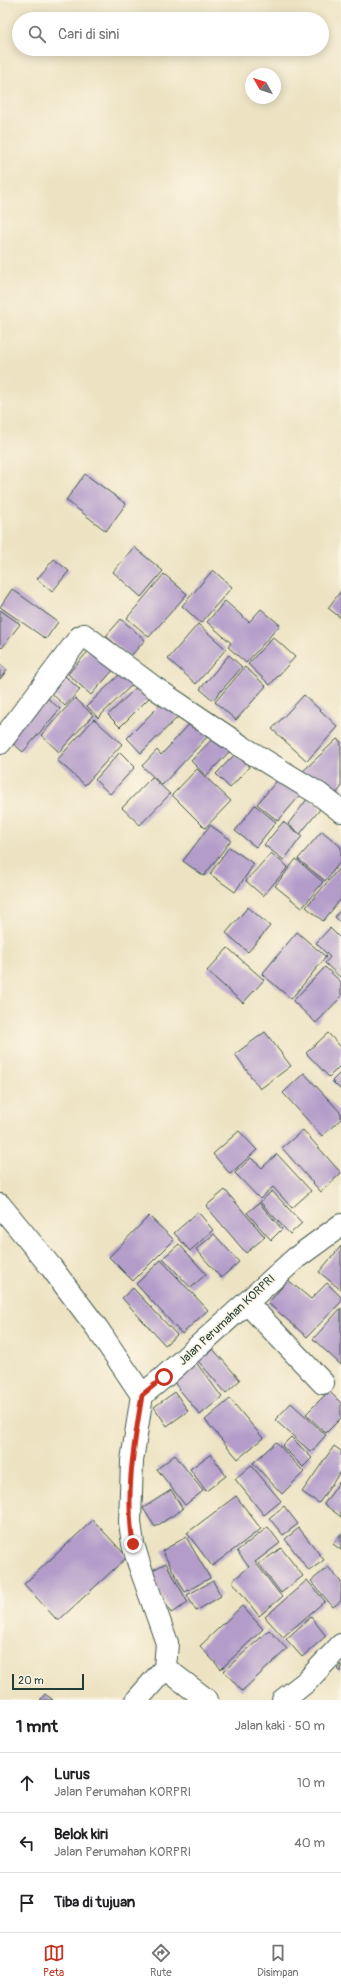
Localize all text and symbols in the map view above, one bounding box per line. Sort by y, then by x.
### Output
search box [12,12,329,56]
icon: search [26,23,48,45]
text: Cari di sini [58,25,119,44]
north arrow [245,68,281,104]
street label: Jalan Perumahan KORPRI [176,1271,278,1369]
route start [155,1368,173,1386]
route end [124,1535,142,1553]
scale bar [12,1672,84,1691]
text: 20 m [18,1674,44,1687]
text: 1 mnt [16,1716,58,1737]
text: Jalan kaki · 50 m [234,1718,325,1734]
text: Lurus [54,1765,90,1784]
icon: ahead [16,1772,38,1794]
text: 10 m [297,1775,325,1791]
text: Jalan Perumahan KORPRI [54,1784,191,1800]
text: Belok kiri [54,1825,108,1844]
icon: left [16,1832,38,1854]
text: 40 m [294,1835,325,1851]
text: Jalan Perumahan KORPRI [54,1844,191,1860]
icon: arrive [16,1892,38,1914]
text: Tiba di tujuan [54,1893,135,1912]
tab: Peta [43,1942,65,1979]
tab: Rute [150,1942,172,1979]
tab: Disimpan [257,1942,298,1979]

